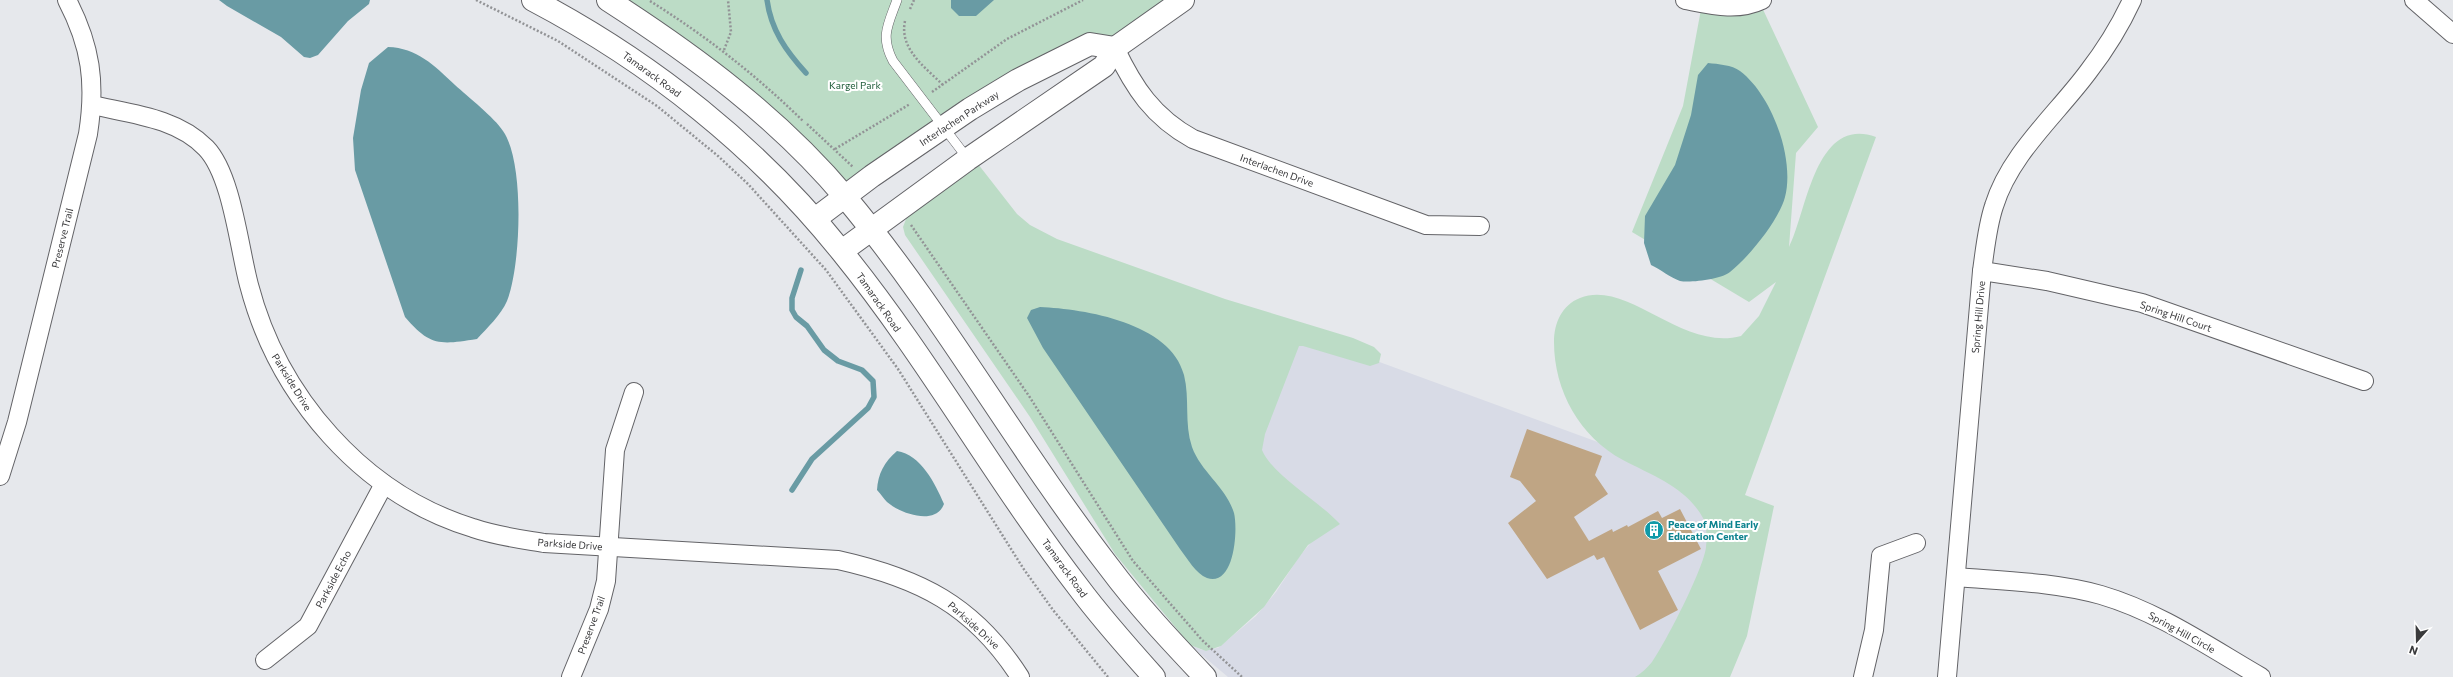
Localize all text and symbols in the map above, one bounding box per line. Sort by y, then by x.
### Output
street label: Tamarack Road [620,49,684,99]
park label: Kargel Park [829,79,882,91]
street label: Interlachen Parkway [917,88,1001,148]
street label: Interlachen Drive [1239,151,1315,189]
street label: Preserve Trail [49,207,75,269]
street label: Tamarack Road [854,270,904,334]
street label: Spring Hill Drive [1969,280,1987,354]
street label: Spring Hill Court [2139,298,2213,334]
street label: Parkside Drive [270,351,314,413]
place label: Peace of Mind Early Education Center [1668,518,1759,542]
building icon: Peace of Mind Early Education Center [1643,519,1665,541]
street label: Parkside Drive [537,536,603,552]
street label: Tamarack Road [1040,536,1090,600]
street label: Parkside Echo [313,548,353,610]
street label: Preserve Trail [575,594,607,656]
street label: Parkside Drive [946,599,1002,651]
street label: Spring Hill Circle [2147,609,2217,655]
north arrow [2397,621,2437,661]
text: N [2407,643,2420,658]

